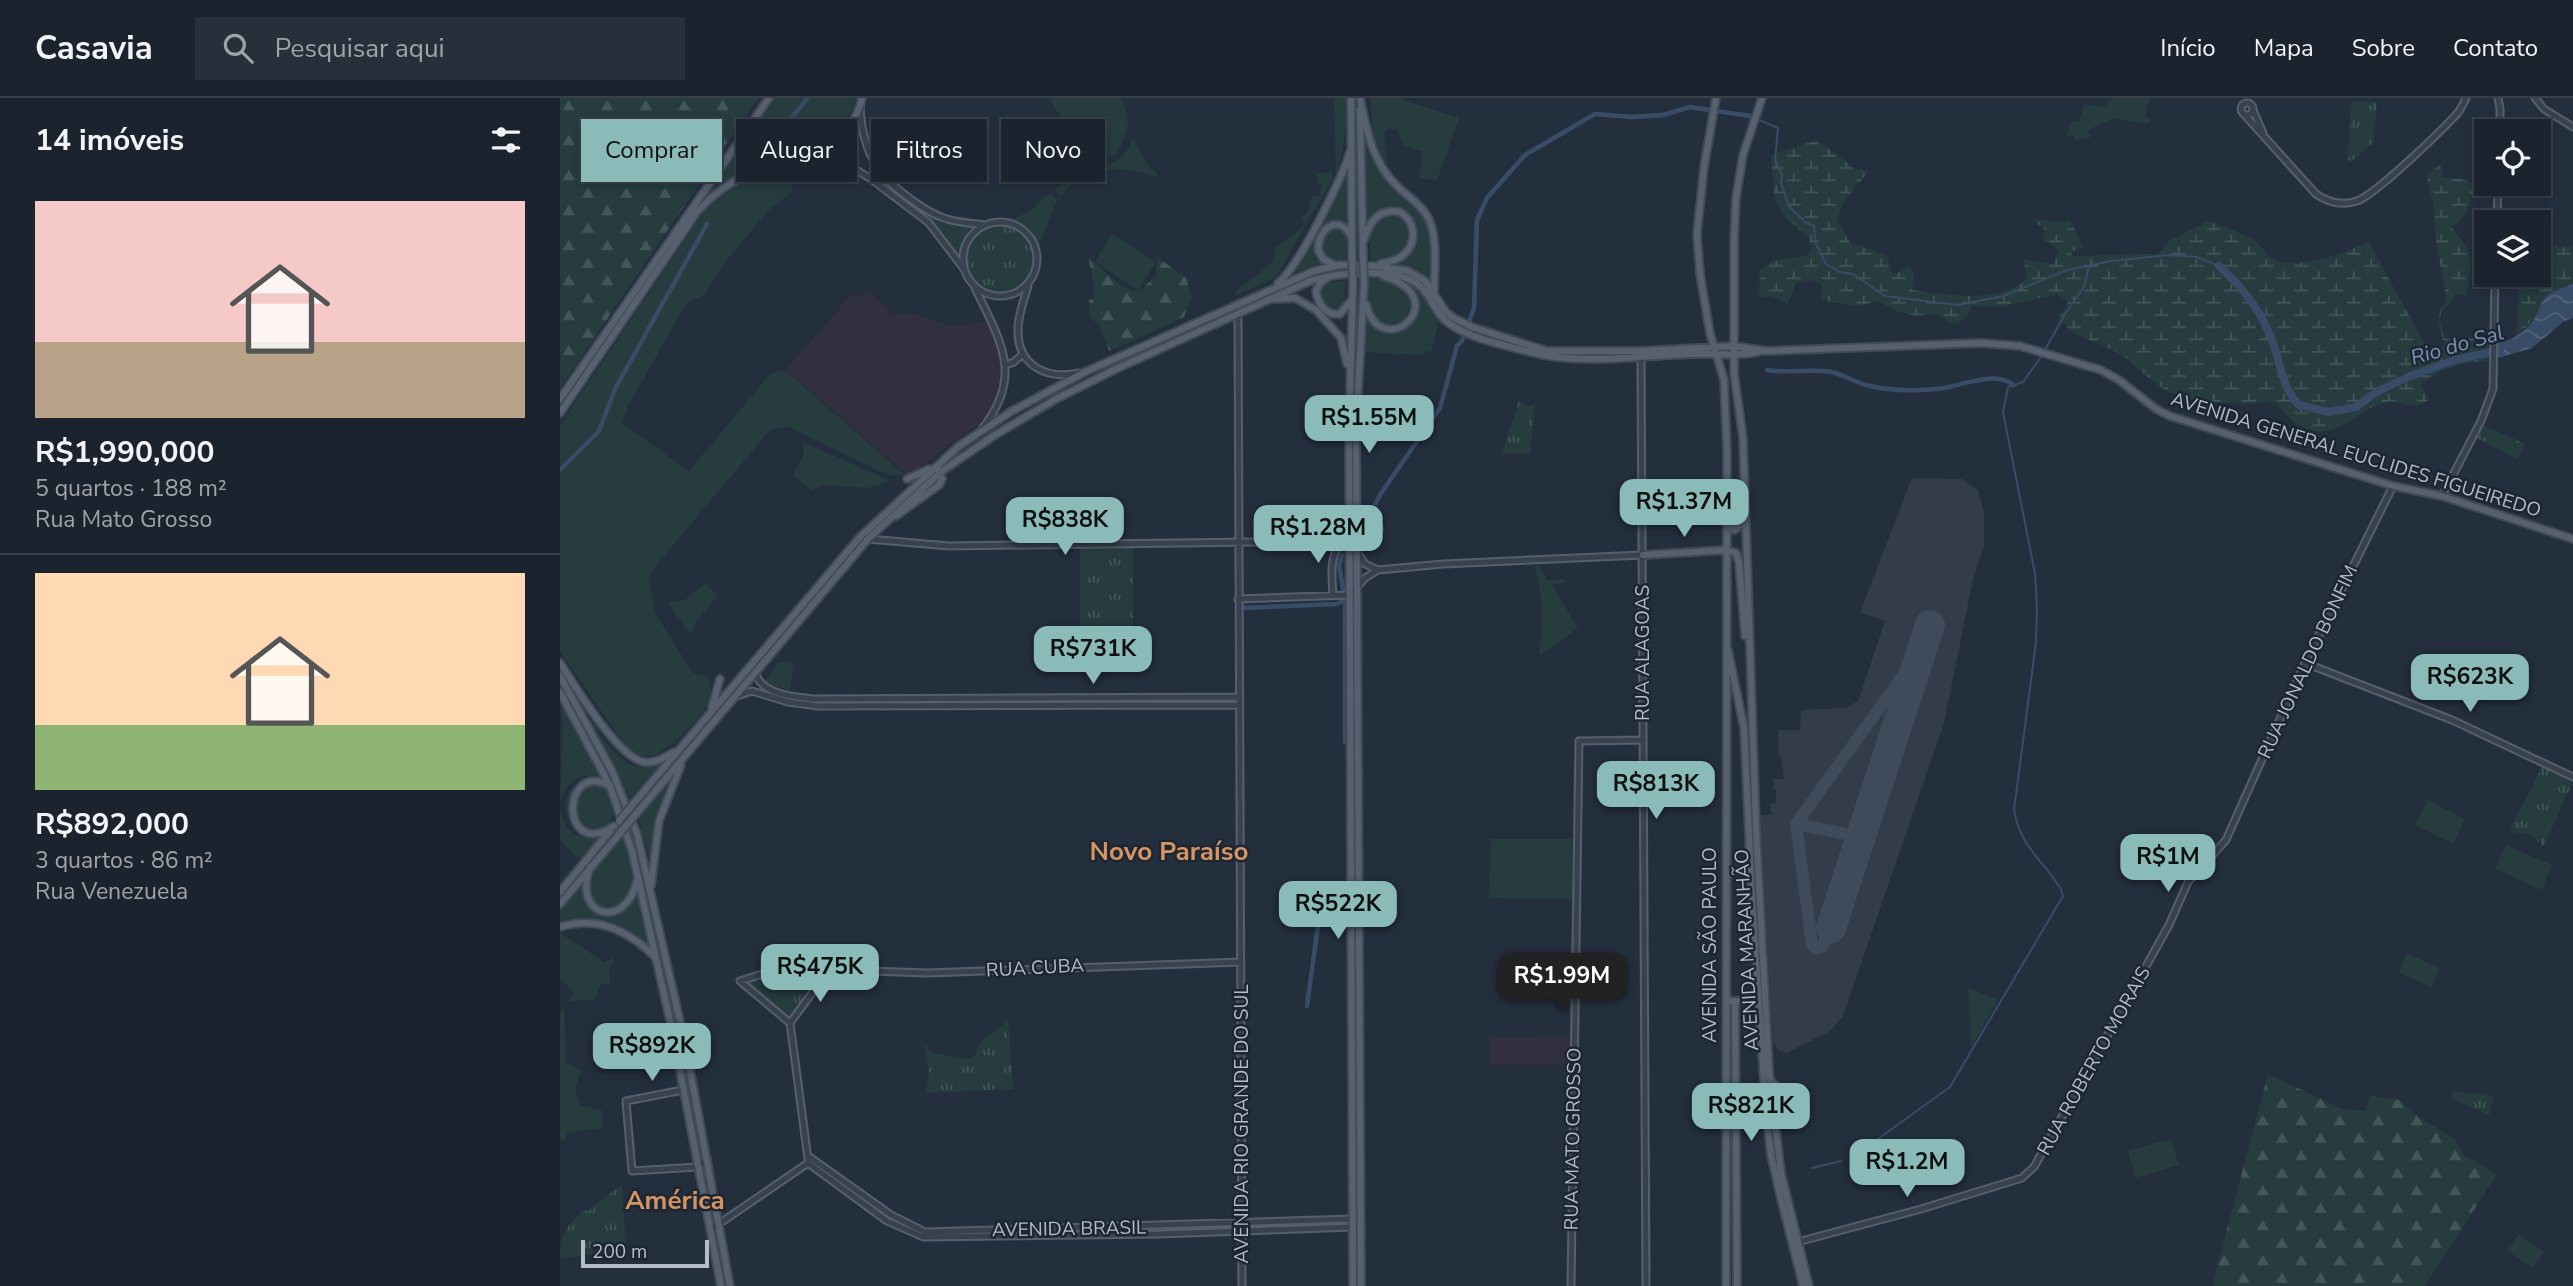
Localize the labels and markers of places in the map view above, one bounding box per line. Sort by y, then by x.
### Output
pin: R$1.55M [1304,396,1434,455]
pin: R$1.37M [1619,480,1749,539]
pin: R$838K [1008,498,1122,557]
pin: R$1.28M [1253,505,1383,565]
pin: R$731K [1036,626,1150,686]
pin: R$623K [2413,654,2527,714]
pin: R$813K [1599,762,1713,821]
pin: R$1M [2127,834,2209,894]
pin: R$522K [1281,882,1395,941]
pin: R$475K [763,944,877,1004]
pin: R$1.99M [1497,954,1627,1013]
pin: R$892K [595,1024,709,1083]
pin: R$821K [1694,1084,1808,1143]
pin: R$1.2M [1850,1140,1964,1199]

